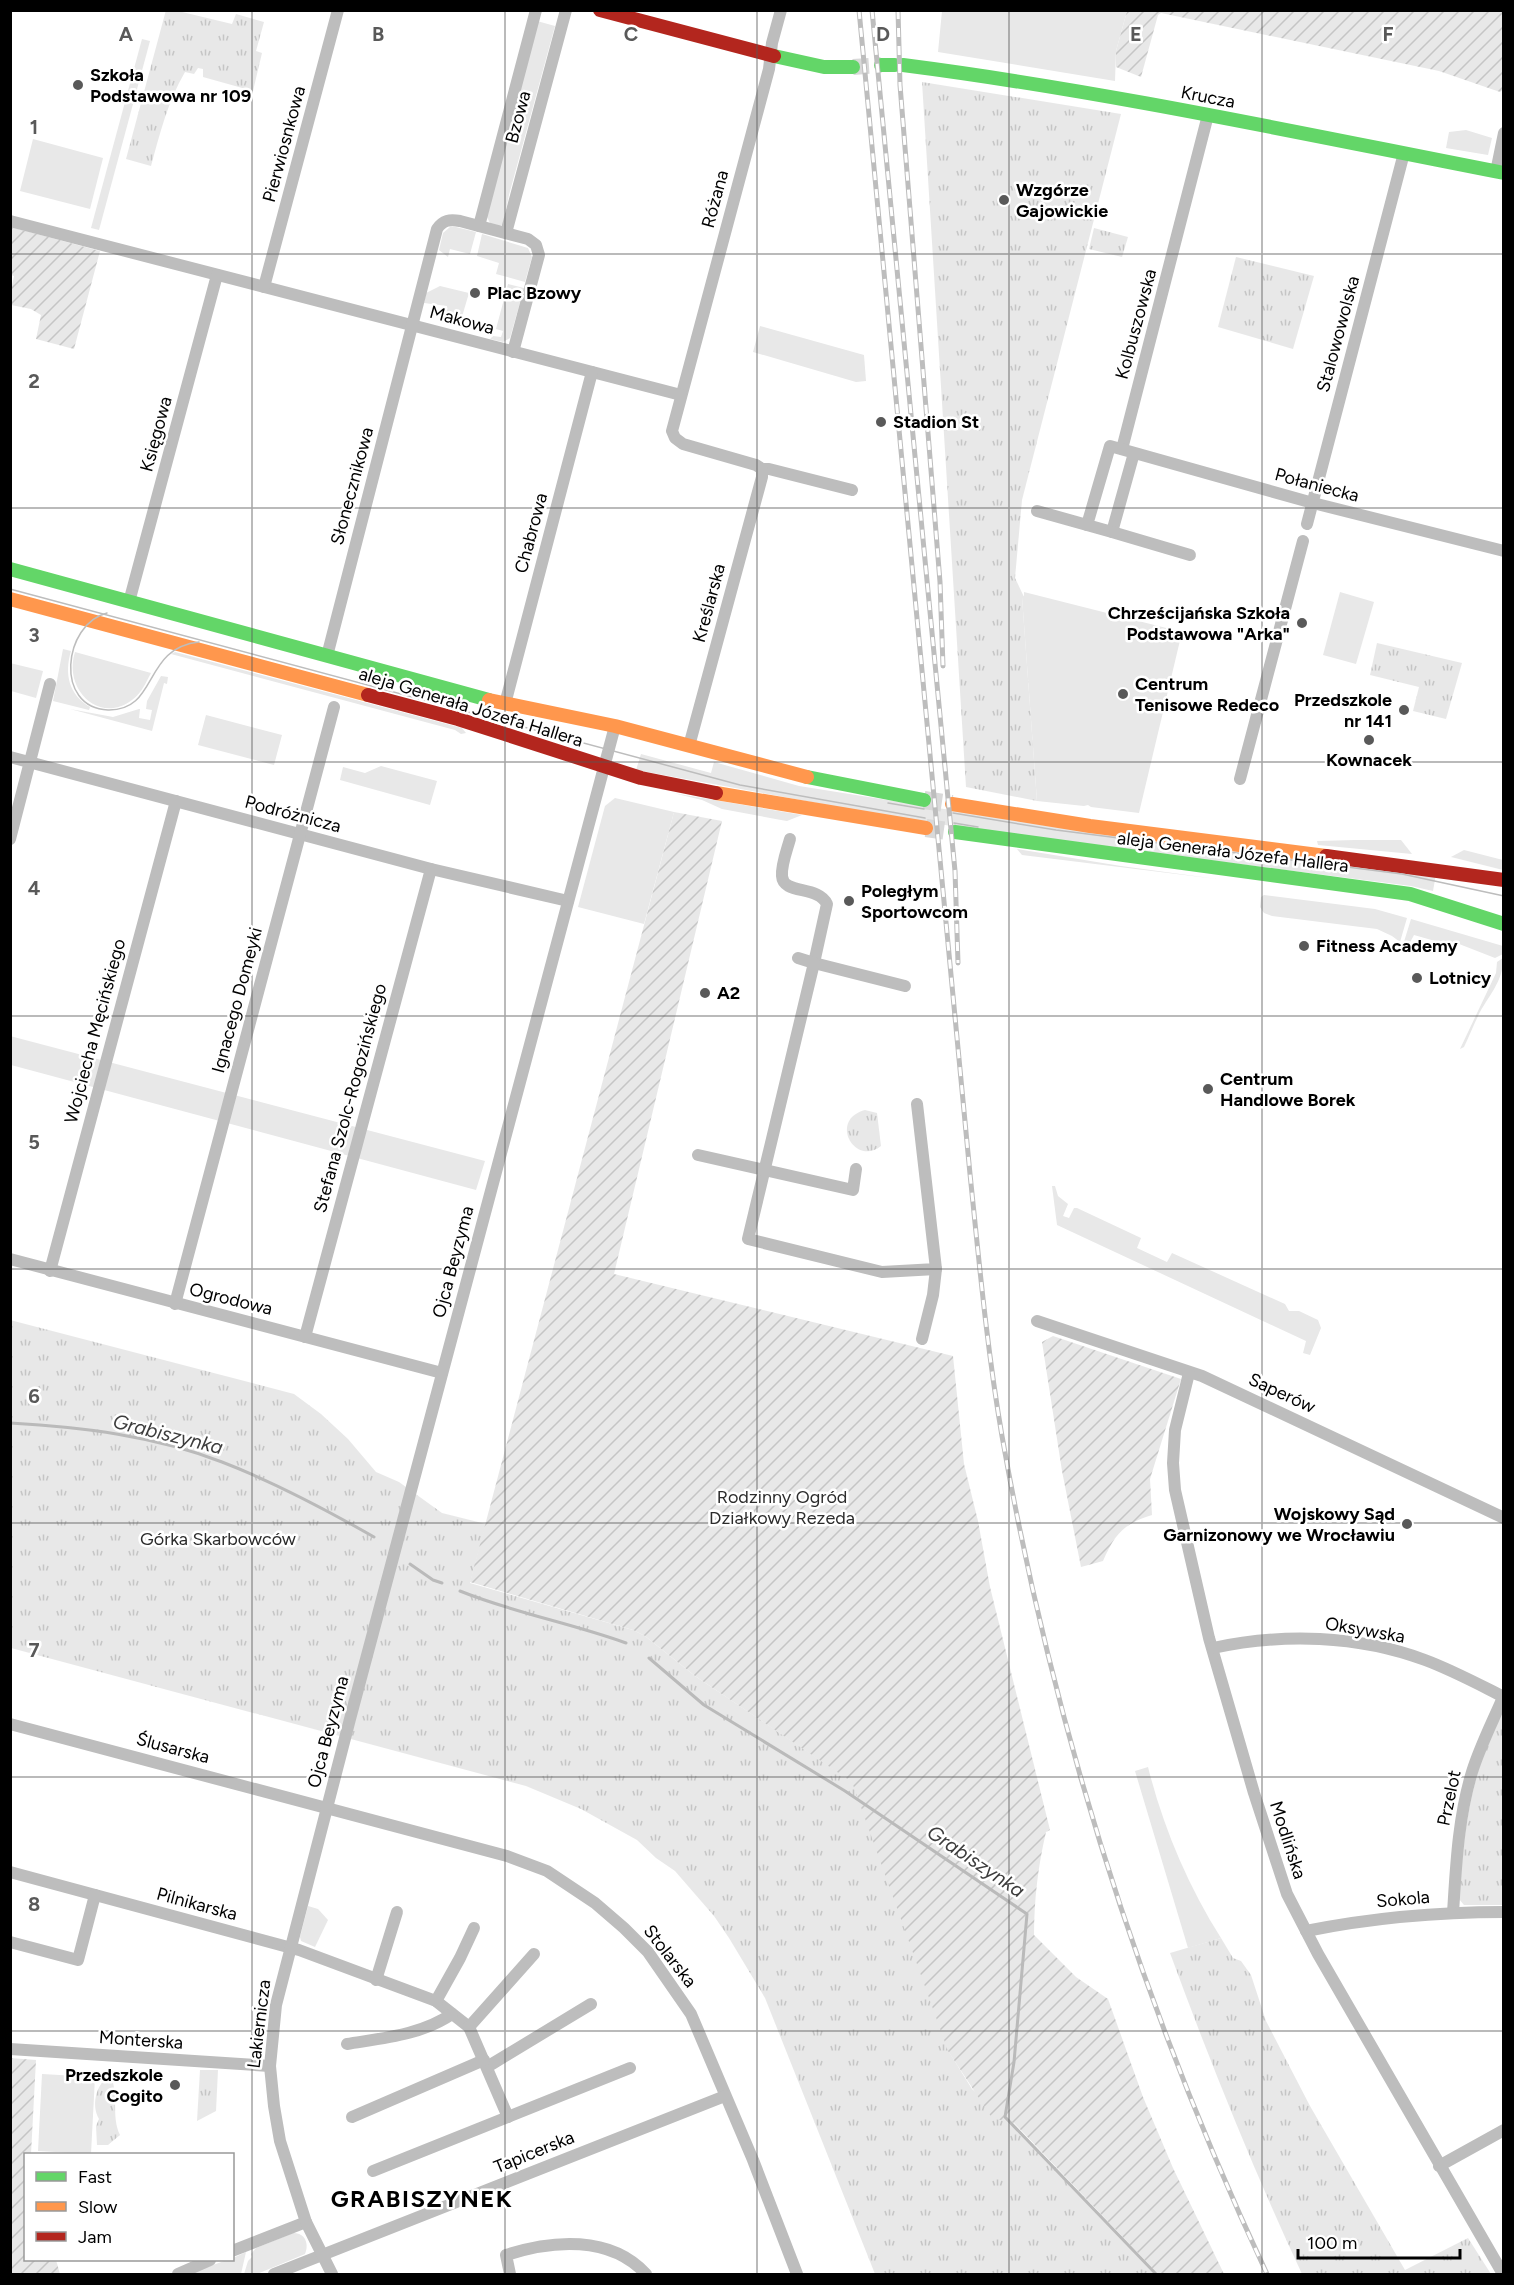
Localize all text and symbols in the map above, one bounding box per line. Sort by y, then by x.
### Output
text: A [119,22,134,46]
text: B [372,22,384,46]
text: C [624,22,638,46]
text: D [876,22,890,46]
text: E [1130,22,1142,46]
text: F [1382,22,1394,46]
place label: Szkoła Podstawowa nr 109 [90,64,251,107]
marker: Szkoła Podstawowa nr 109 [71,78,85,92]
street label: Krucza [1179,81,1237,113]
street label: Pierwiosnkowa [258,83,310,205]
street label: Bzowa [500,88,536,146]
text: 1 [30,115,38,139]
street label: Różana [697,168,733,230]
place label: Wzgórze Gajowickie [1016,179,1108,222]
marker: Wzgórze Gajowickie [997,193,1011,207]
street label: Kolbuszowska [1111,266,1161,382]
street label: Stalowowolska [1312,273,1364,395]
place label: Plac Bzowy [487,282,582,304]
marker: Plac Bzowy [468,286,482,300]
street label: Makowa [427,301,497,339]
text: 2 [28,369,40,393]
street label: Księgowa [135,394,177,474]
place label: Stadion St [893,411,979,433]
marker: Stadion St [874,415,888,429]
street label: Słonecznikowa [326,425,378,547]
street label: Połaniecka [1272,463,1362,507]
street label: Chabrowa [510,490,552,576]
street label: Kreślarska [688,561,730,645]
place label: Chrześcijańska Szkoła Podstawowa "Arka" [1108,602,1290,645]
marker: Chrześcijańska Szkoła Podstawowa "Arka" [1295,616,1309,630]
text: 3 [28,623,40,647]
street label: aleja Generała Józefa Hallera [356,662,586,752]
place label: Centrum Tenisowe Redeco [1135,673,1279,716]
marker: Centrum Tenisowe Redeco [1116,687,1130,701]
place label: Przedszkole nr 141 [1294,689,1392,732]
marker: Przedszkole nr 141 [1397,703,1411,717]
marker: Kownacek [1362,733,1376,747]
place label: Kownacek [1326,749,1412,771]
street label: Podróżnicza [243,791,343,837]
street label: aleja Generała Józefa Hallera [1116,827,1350,877]
text: 4 [28,876,41,900]
place label: Poległym Sportowcom [861,880,968,923]
marker: Poległym Sportowcom [842,894,856,908]
street label: Ignacego Domeyki [207,925,267,1075]
place label: Fitness Academy [1316,935,1458,957]
street label: Wojciecha Męcińskiego [60,936,130,1126]
marker: Fitness Academy [1297,939,1311,953]
place label: Lotnicy [1429,967,1492,989]
marker: Lotnicy [1410,971,1424,985]
street label: Stefana Szolc-Rogozińskiego [309,981,391,1215]
place label: A2 [717,982,740,1004]
marker: A2 [698,986,712,1000]
place label: Centrum Handlowe Borek [1220,1068,1356,1111]
marker: Centrum Handlowe Borek [1201,1082,1215,1096]
text: 5 [28,1130,40,1154]
street label: Ojca Beyzyma [427,1204,479,1320]
street label: Ogrodowa [187,1278,275,1320]
street label: Saperów [1245,1368,1319,1418]
text: 6 [28,1384,40,1408]
water label: Grabiszynka [111,1409,226,1459]
park label: Rodzinny Ogród Działkowy Rezeda [709,1486,855,1529]
place label: Wojskowy Sąd Garnizonowy we Wrocławiu [1163,1503,1395,1546]
marker: Wojskowy Sąd Garnizonowy we Wrocławiu [1400,1517,1414,1531]
park label: Górka Skarbowców [140,1528,296,1550]
street label: Oksywska [1323,1612,1407,1648]
text: 7 [28,1638,40,1662]
street label: Ojca Beyzyma [302,1674,354,1790]
street label: Ślusarska [134,1728,212,1768]
street label: Przelot [1432,1768,1466,1828]
street label: Modlińska [1265,1798,1311,1882]
water label: Grabiszynka [923,1820,1029,1902]
street label: Pilnikarska [154,1883,240,1925]
street label: Sokola [1375,1886,1431,1912]
text: 8 [28,1892,40,1916]
street label: Stolarska [639,1920,701,1992]
street label: Lakiernicza [243,1978,275,2070]
street label: Monterska [98,2026,184,2054]
place label: Przedszkole Cogito [65,2064,163,2107]
marker: Przedszkole Cogito [168,2078,182,2092]
street label: Tapicerska [491,2126,577,2178]
legend [24,2153,234,2261]
text: Fast [78,2166,112,2188]
district label: GRABISZYNEK [331,2184,513,2213]
text: Slow [78,2196,117,2218]
scale bar [1298,2222,1460,2260]
text: Jam [78,2226,112,2248]
text: 100 m [1307,2232,1357,2254]

